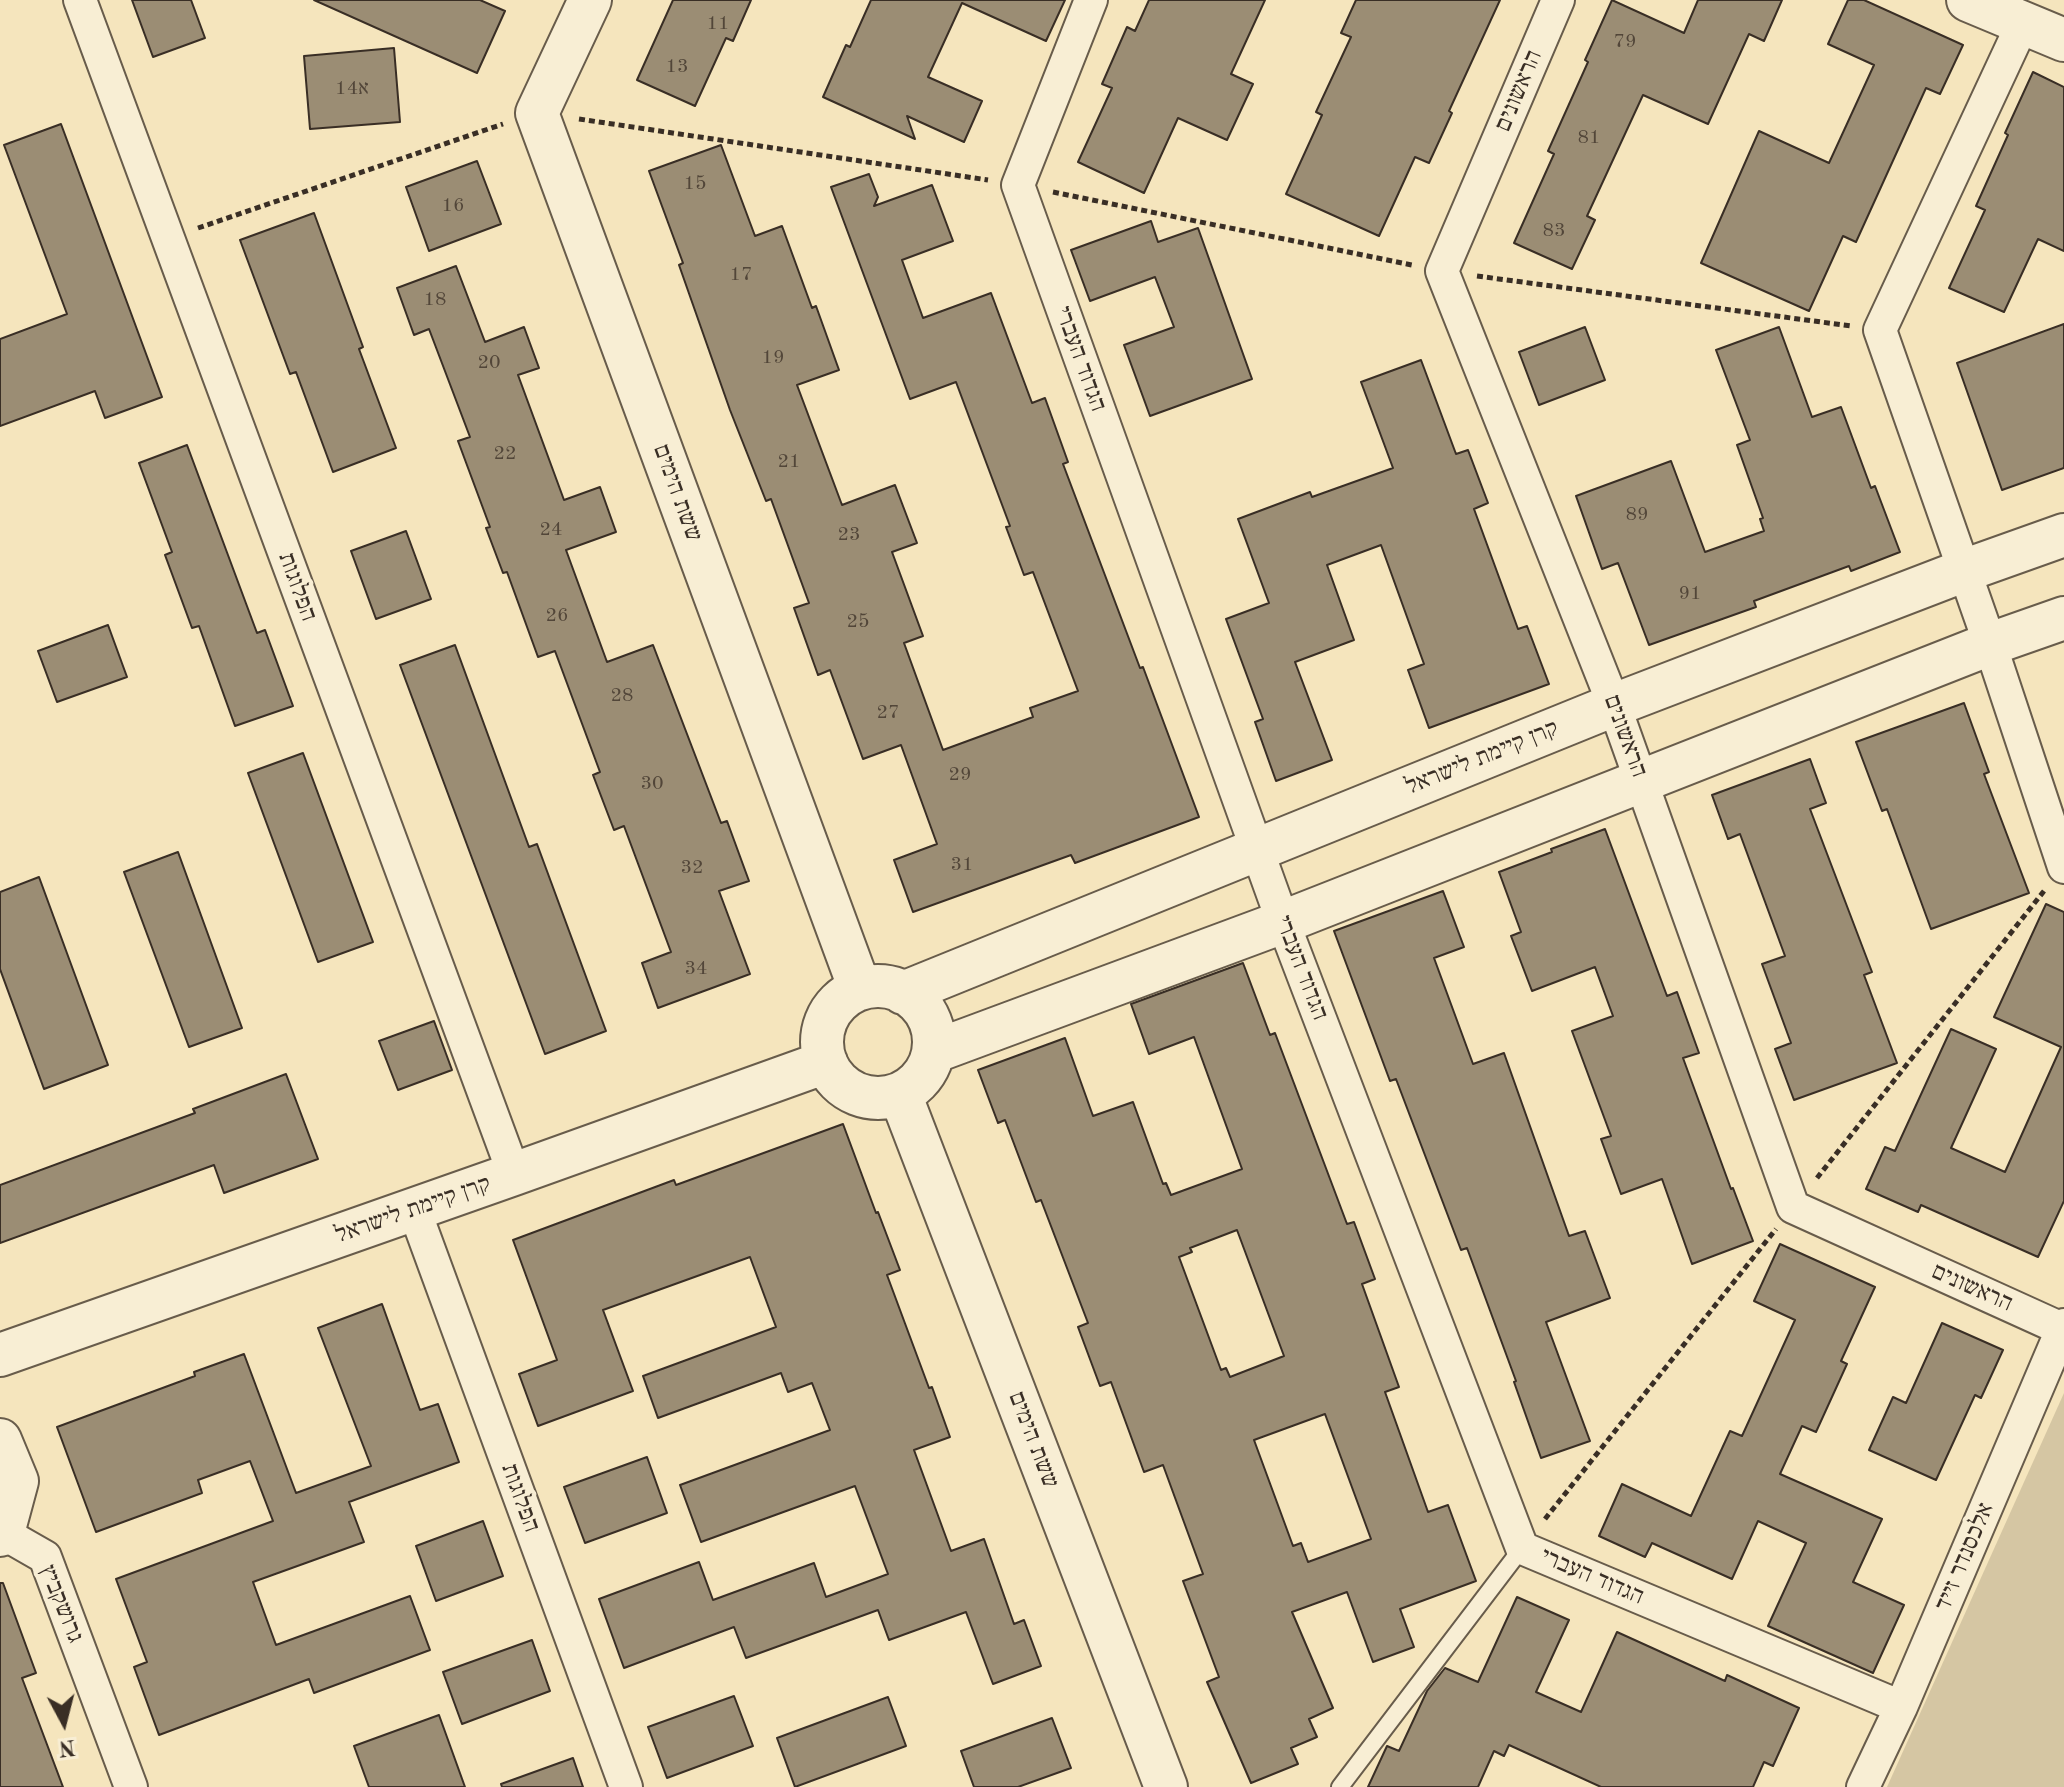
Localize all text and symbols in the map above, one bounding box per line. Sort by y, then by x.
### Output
house number: 11 [706,12,730,36]
house number: 79 [1613,30,1637,54]
street label: הראשונים [1489,46,1549,136]
house number: 13 [665,55,689,79]
house number: 14א [335,77,369,101]
house number: 81 [1577,126,1601,150]
house number: 15 [683,172,707,196]
house number: 16 [441,194,465,218]
house number: 83 [1542,219,1566,243]
house number: 17 [729,263,753,287]
house number: 18 [423,288,447,312]
street label: הגדוד העברי [1048,303,1112,415]
house number: 19 [761,346,785,370]
house number: 20 [477,351,501,375]
street label: ששת הימים [646,440,708,546]
house number: 22 [493,442,517,466]
house number: 21 [777,450,801,474]
house number: 89 [1625,503,1649,527]
house number: 24 [539,518,563,542]
house number: 23 [837,523,861,547]
street label: הפלוגות [271,549,323,625]
house number: 91 [1678,582,1702,606]
house number: 26 [545,604,569,628]
house number: 25 [846,610,870,634]
house number: 28 [610,684,634,708]
street label: הראשונים [1597,691,1653,781]
house number: 27 [876,701,900,725]
street label: קרן קיימת לישראל [1401,714,1563,802]
house number: 29 [948,763,972,787]
house number: 30 [640,772,664,796]
house number: 31 [950,853,974,877]
house number: 32 [680,856,704,880]
street label: הגדוד העברי [1268,912,1334,1024]
house number: 34 [684,957,708,981]
street label: קרן קיימת לישראל [331,1170,495,1250]
street label: הראשונים [1927,1257,2017,1319]
street label: ששת הימים [1001,1388,1065,1492]
street label: הפלוגות [494,1460,546,1536]
street label: אלכסנדר זייד [1929,1499,2001,1615]
street label: הגדוד העברי [1536,1542,1648,1612]
street label: גרושקביץ [32,1561,90,1647]
north arrow [24,1683,104,1763]
text: N [57,1735,77,1759]

